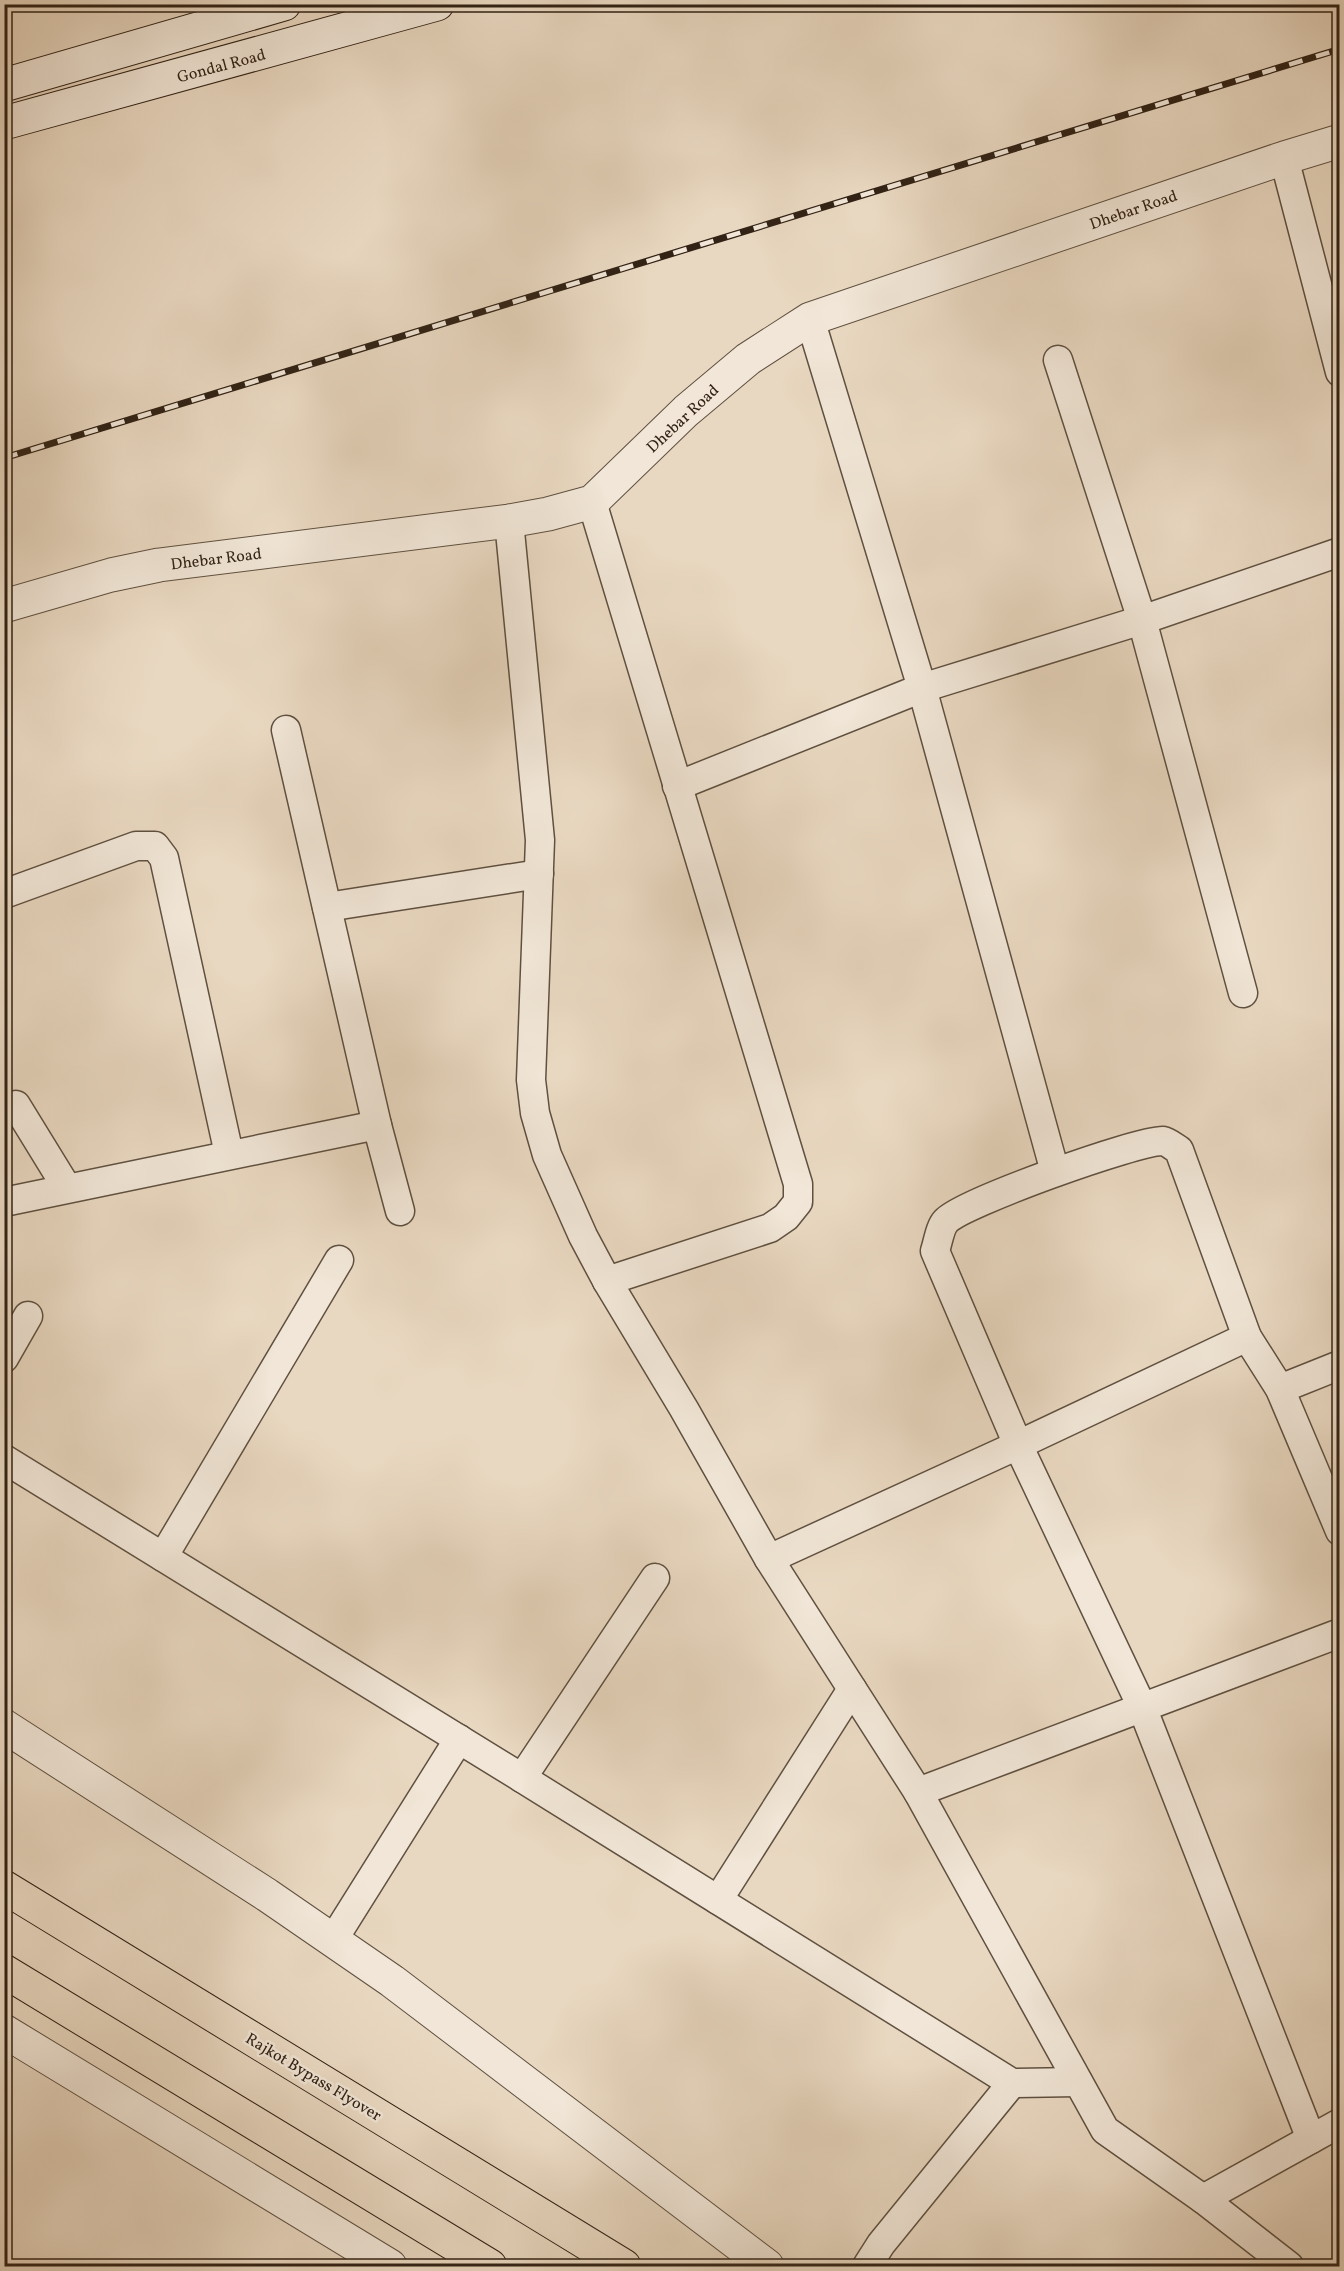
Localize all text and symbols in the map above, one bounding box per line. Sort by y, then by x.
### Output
street label: Gondal Road [175,45,268,89]
street label: Dhebar Road [1087,186,1181,236]
street label: Dhebar Road [642,380,724,459]
street label: Dhebar Road [169,543,263,576]
street label: Rajkot Bypass Flyover [241,2028,385,2127]

